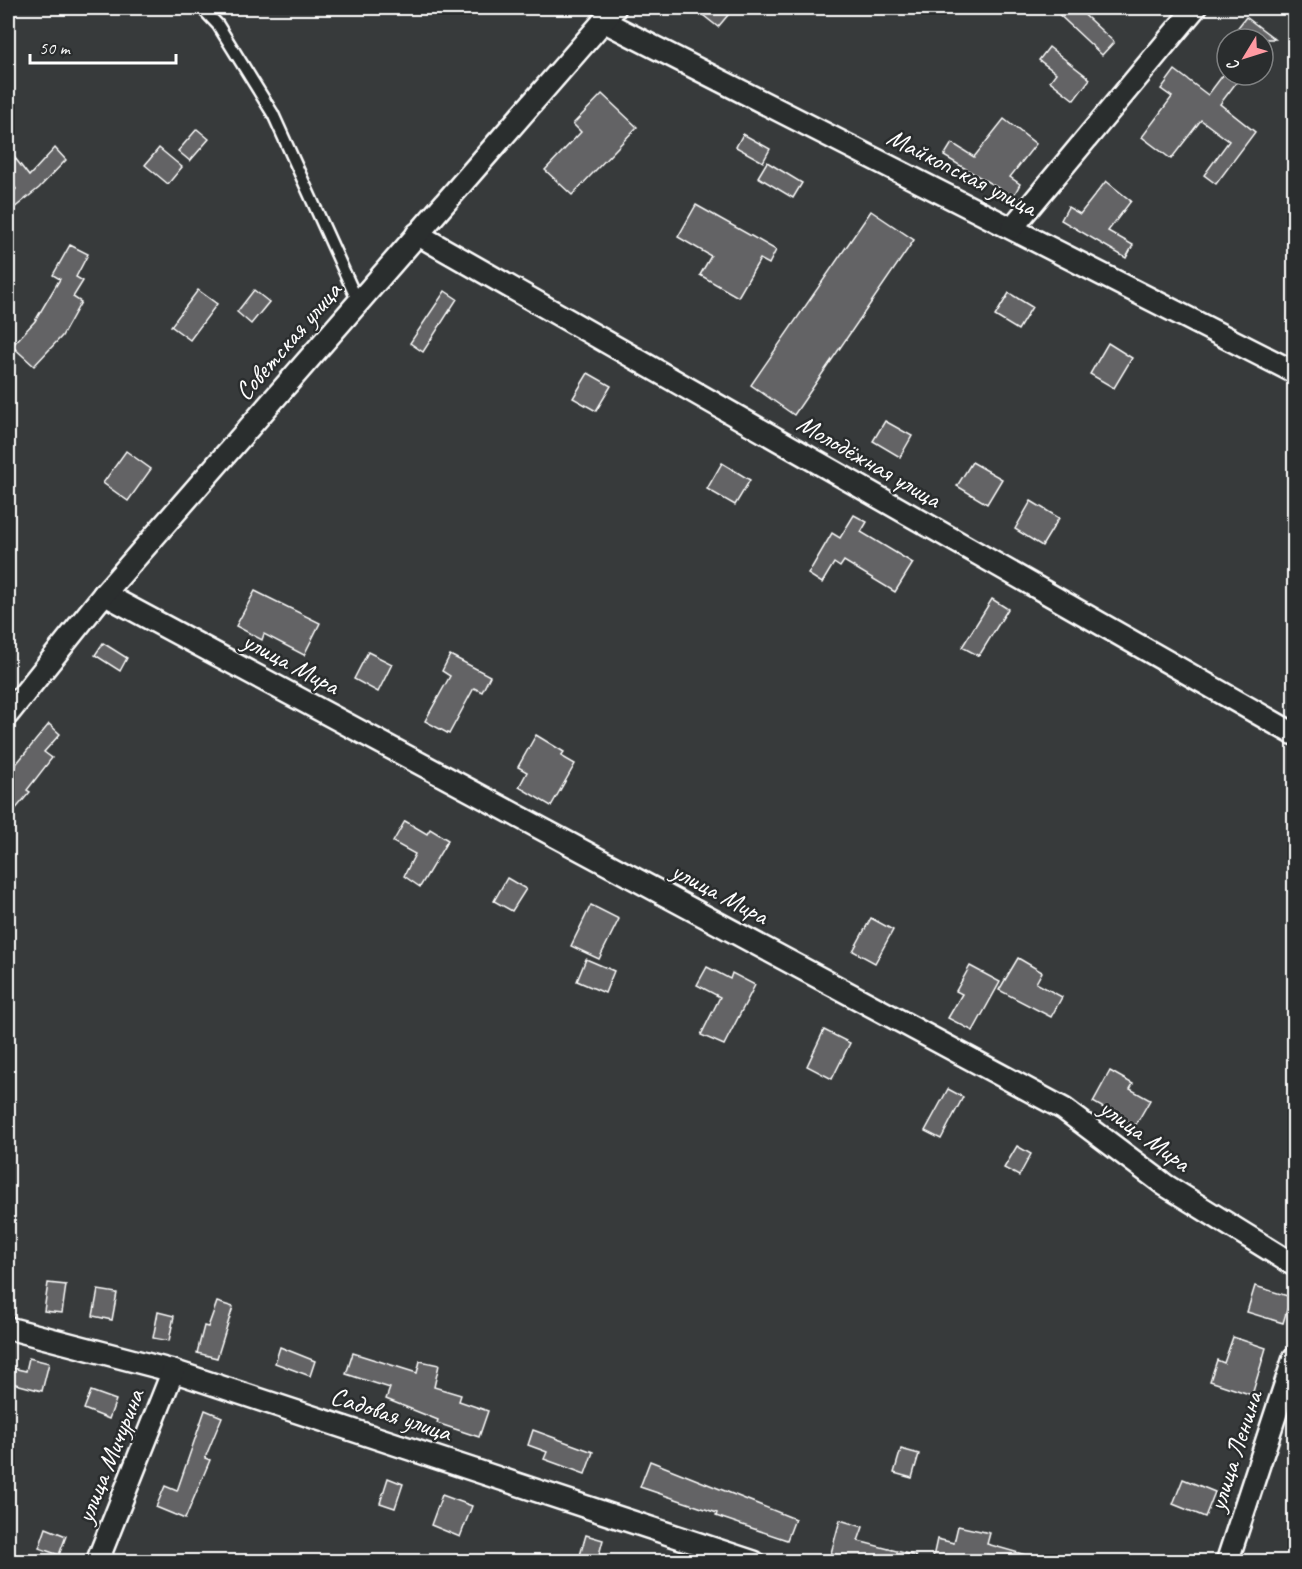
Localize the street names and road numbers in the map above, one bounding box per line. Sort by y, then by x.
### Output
street label: Майкопская улица [882,120,1044,225]
street label: Советская улица [227,274,350,407]
street label: Молодёжная улица [791,407,948,516]
street label: улица Мира [235,623,346,703]
street label: улица Мира [664,853,775,933]
street label: улица Мира [1091,1090,1198,1180]
street label: Садовая улица [327,1379,457,1449]
street label: улица Мичурина [67,1383,152,1530]
street label: улица Ленина [1200,1385,1271,1517]

